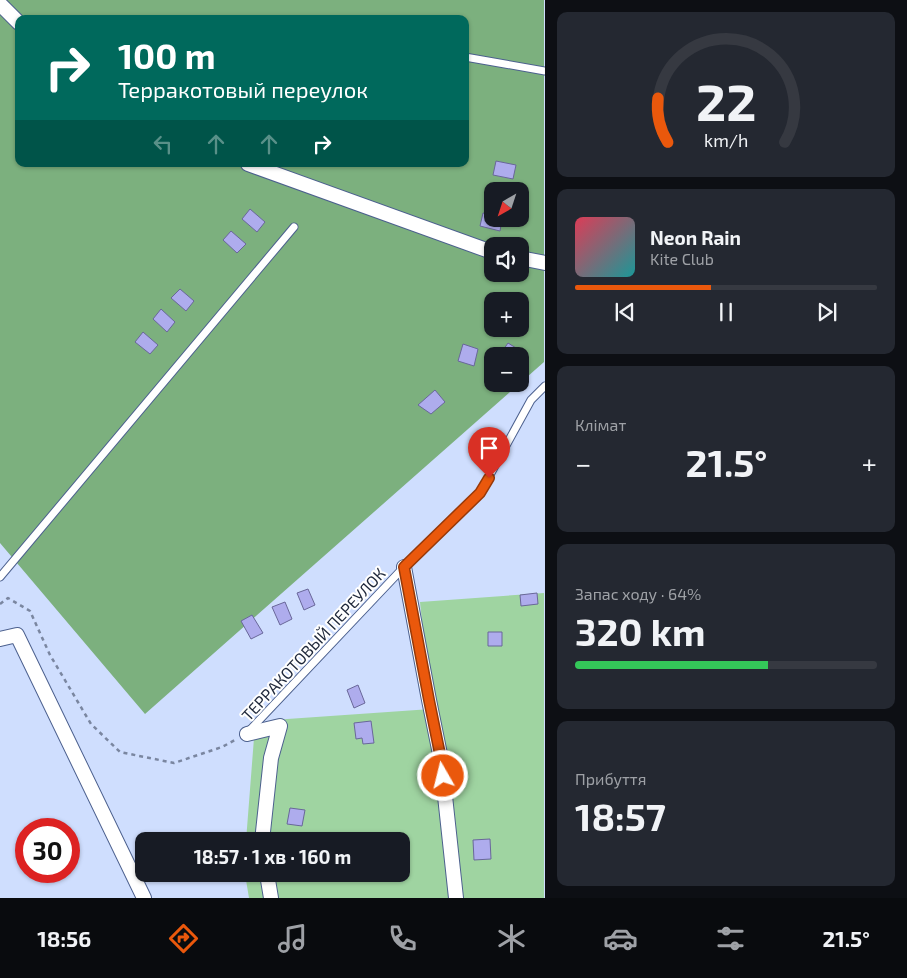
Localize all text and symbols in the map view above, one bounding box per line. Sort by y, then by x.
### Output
text: 100 m [118,34,216,76]
icon: right [35,35,100,100]
text: 22 [696,69,756,131]
text: Терракотовый переулок [118,76,368,102]
text: km/h [704,129,748,151]
icon: left [149,130,177,158]
icon: ahead [202,130,230,158]
icon: ahead [255,130,283,158]
icon: right [308,130,336,158]
north arrow [484,182,529,228]
map controls [484,182,529,392]
text: Neon Rain [650,226,741,249]
button: sound [484,237,529,282]
text: Kite Club [650,249,714,268]
button: + [484,292,529,337]
icon: previous [611,298,639,326]
icon: pause [712,298,740,326]
icon: next [813,298,841,326]
button: − [484,347,529,392]
text: Клімат [575,415,626,434]
pin [468,427,510,478]
icon: arrive [475,434,503,462]
text: 21.5° [686,439,767,485]
text: − [575,446,591,480]
text: + [862,446,877,480]
street label: ТЕРРАКОТОВЫЙ ПЕРЕУЛОК [237,563,389,724]
text: Запас ходу · 64% [575,584,701,603]
text: 320 km [575,608,706,654]
position arrow [416,749,468,801]
text: Прибуття [575,769,646,788]
text: 18:57 [575,793,666,839]
speed limit sign: 30 [15,818,80,883]
text: 18:57 · 1 хв · 160 m [194,845,351,868]
icon: directions [166,921,201,956]
icon: music [275,921,310,956]
icon: phone [385,921,420,956]
icon: climate [494,921,529,956]
icon: car [603,921,638,956]
icon: filters [713,921,748,956]
text: 18:56 [37,925,91,951]
text: 21.5° [822,925,870,951]

